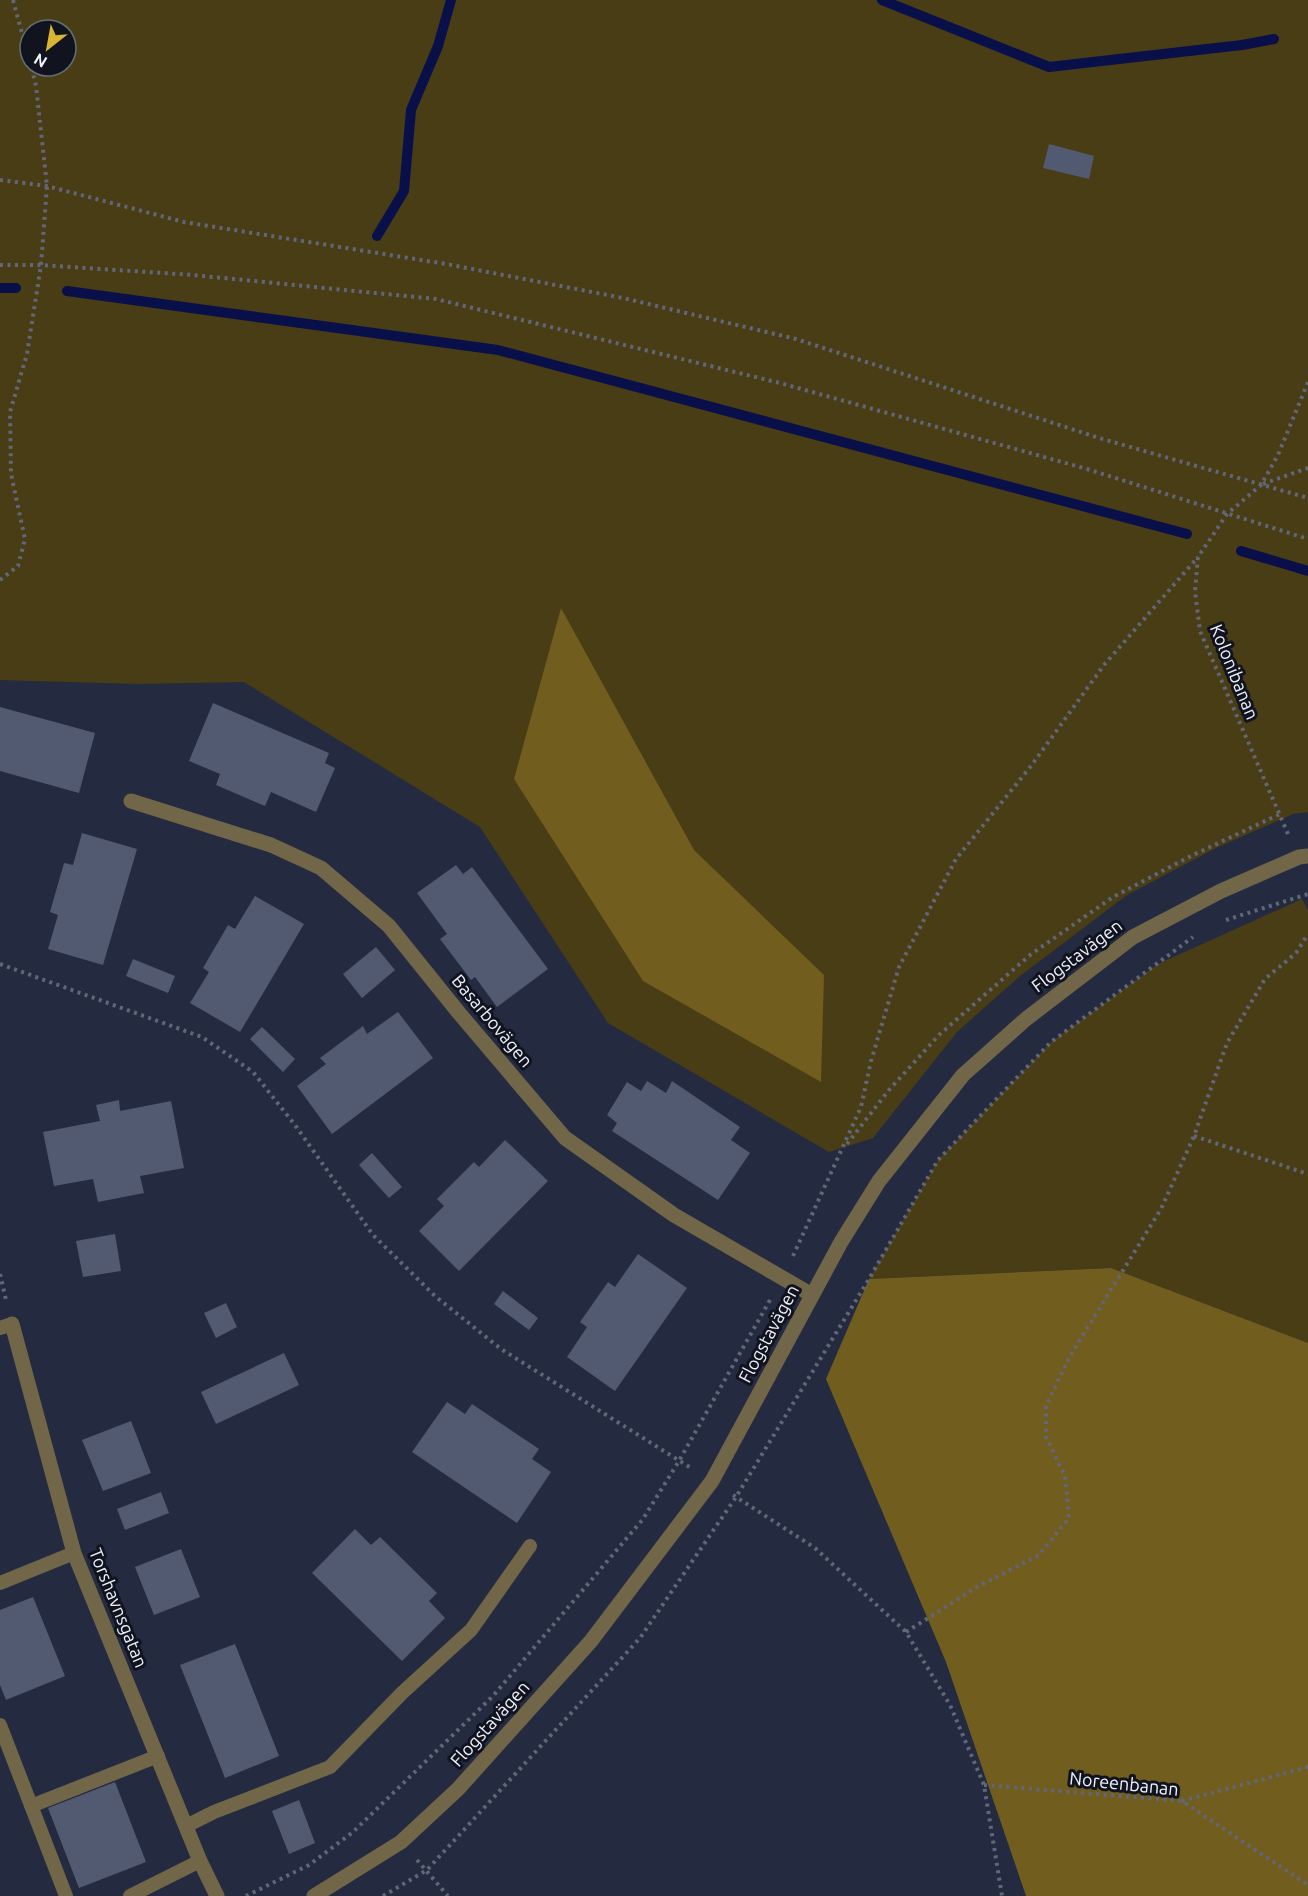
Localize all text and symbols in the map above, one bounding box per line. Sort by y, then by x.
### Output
north arrow [18,18,78,78]
text: N [31,50,50,72]
street label: Kolonibanan [1207,621,1263,722]
street label: Flogstavägen [1027,915,1125,996]
street label: Basarbovägen [448,970,537,1071]
street label: Flogstavägen [734,1281,802,1386]
street label: Torshavnsgatan [86,1545,152,1670]
street label: Flogstavägen [446,1677,533,1770]
street label: Noreenbanan [1068,1767,1180,1799]

